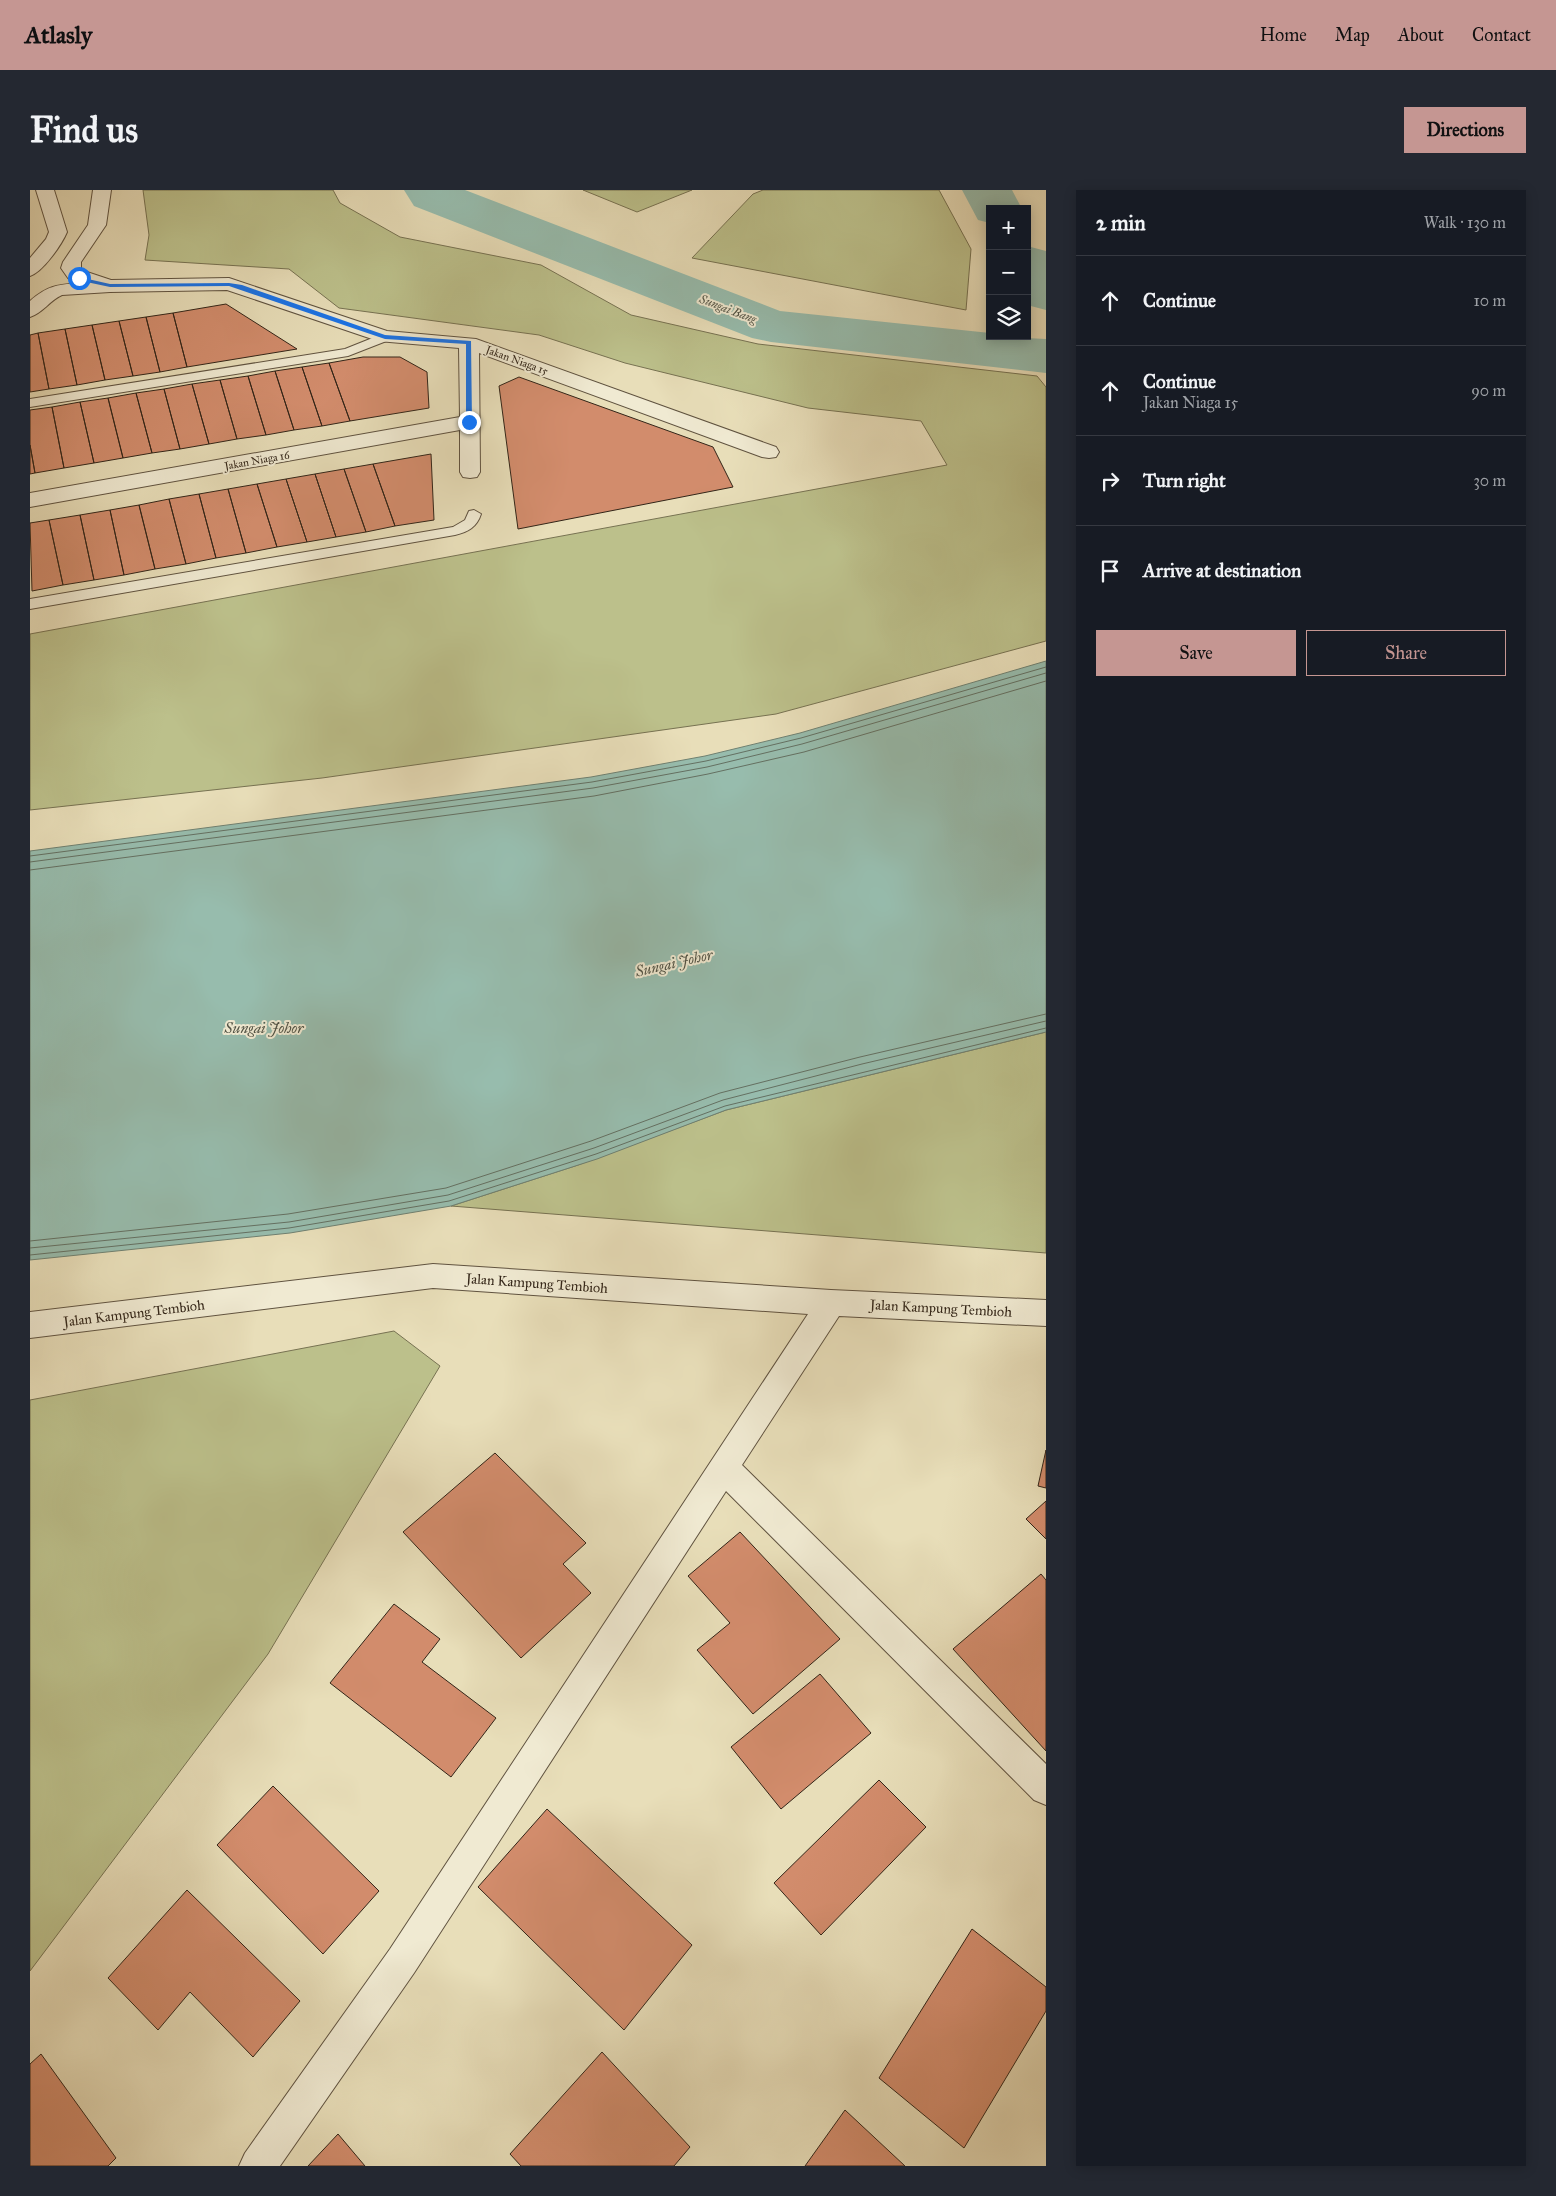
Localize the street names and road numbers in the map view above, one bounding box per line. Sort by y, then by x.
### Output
street label: Jakan Niaga 15 [483,343,550,379]
street label: Jakan Niaga 16 [222,448,291,474]
street label: Jalan Kampung Tembioh [463,1270,609,1298]
street label: Jalan Kampung Tembioh [61,1296,206,1332]
street label: Jalan Kampung Tembioh [868,1296,1013,1322]

